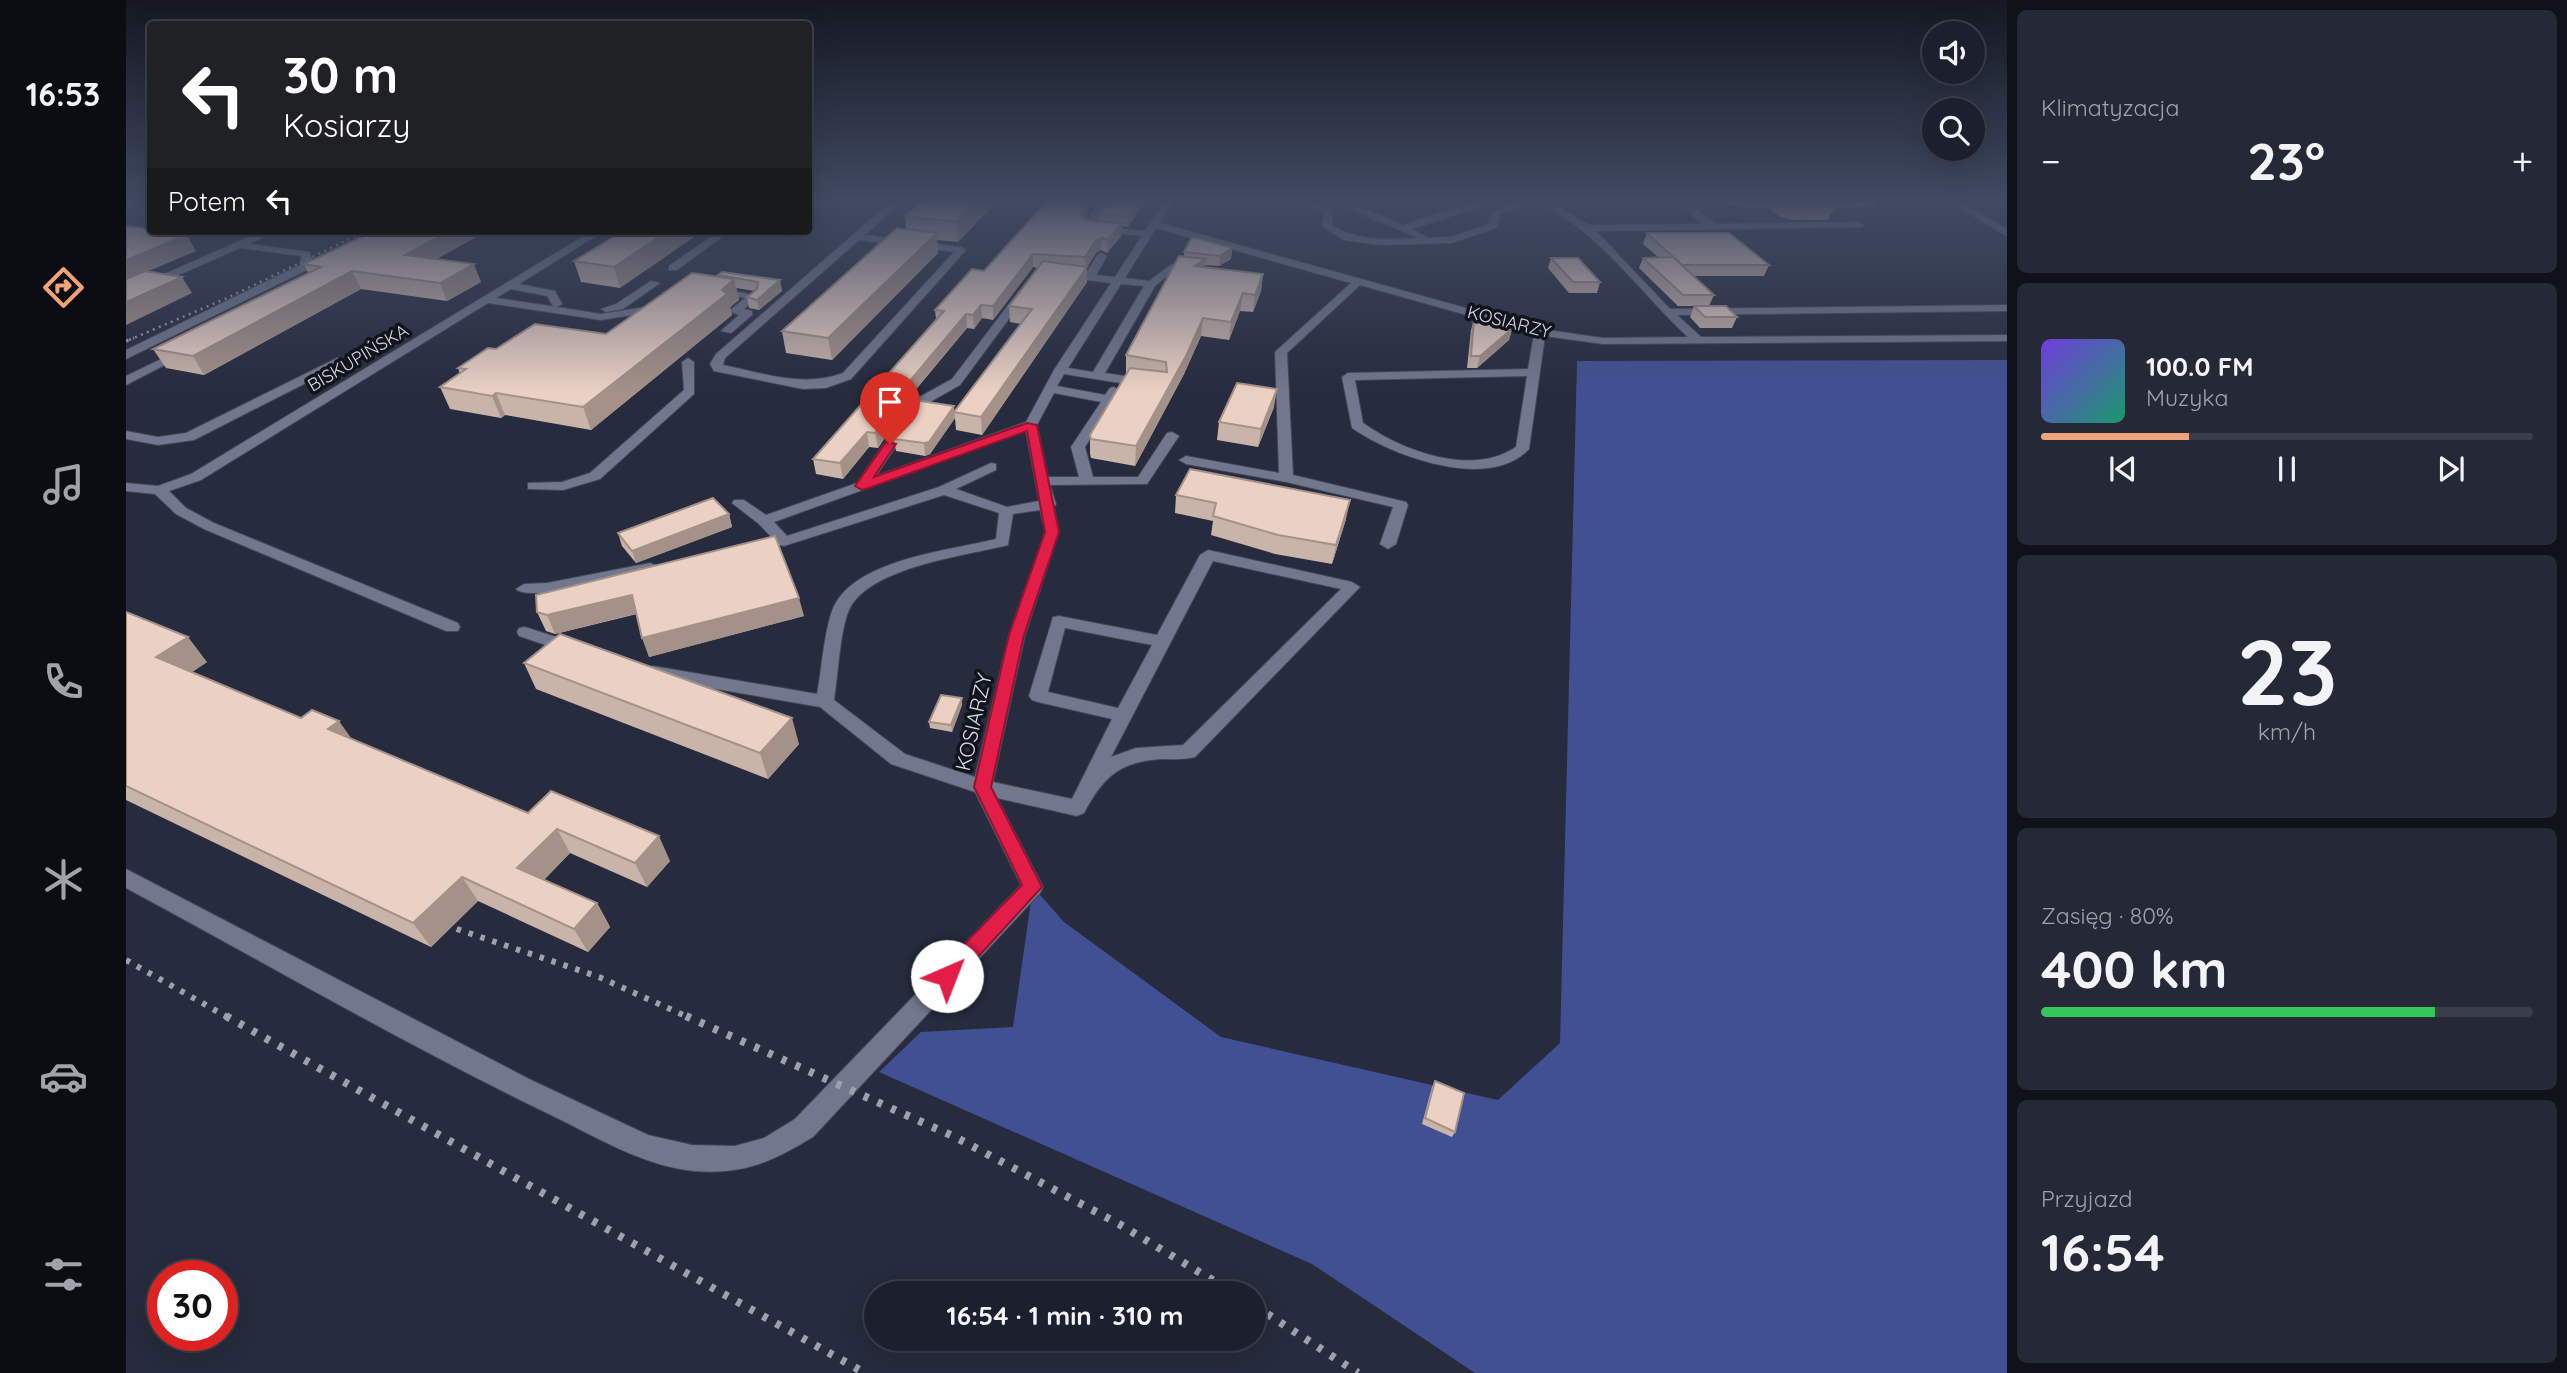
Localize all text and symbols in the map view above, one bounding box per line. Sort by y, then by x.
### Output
map controls [1922,21,1985,161]
button: sound [1922,21,1985,84]
text: 30 m [283,44,398,105]
icon: left [168,49,259,140]
text: 16:53 [26,74,100,114]
text: Klimatyzacja [2041,93,2180,122]
button: search [1922,98,1985,161]
text: Kosiarzy [283,105,410,145]
text: 23° [2247,128,2325,193]
text: − [2041,137,2061,185]
text: + [2512,137,2533,185]
icon: left [260,182,298,220]
text: Potem [168,185,246,218]
icon: directions [39,263,88,312]
street label: KOSIARZY [1465,300,1553,343]
street label: BISKUPIŃSKA [303,318,413,397]
text: 100.0 FM [2146,350,2254,383]
pin [860,372,920,444]
icon: arrive [871,383,909,421]
text: Muzyka [2146,383,2228,412]
icon: previous [2104,450,2142,488]
icon: pause [2268,450,2306,488]
icon: next [2432,450,2470,488]
icon: music [39,460,88,509]
text: 23 [2237,614,2337,728]
icon: phone [39,657,88,706]
street label: KOSIARZY [949,670,997,773]
text: km/h [2258,717,2316,746]
icon: climate [39,855,88,904]
text: Zasięg · 80% [2041,901,2174,930]
text: 400 km [2041,936,2228,1001]
position arrow [910,939,984,1013]
icon: car [39,1052,88,1101]
text: Przyjazd [2041,1184,2133,1213]
text: 16:54 [2041,1219,2165,1284]
icon: filters [39,1250,88,1299]
speed limit sign: 30 [147,1260,238,1351]
text: 16:54 · 1 min · 310 m [947,1299,1183,1332]

